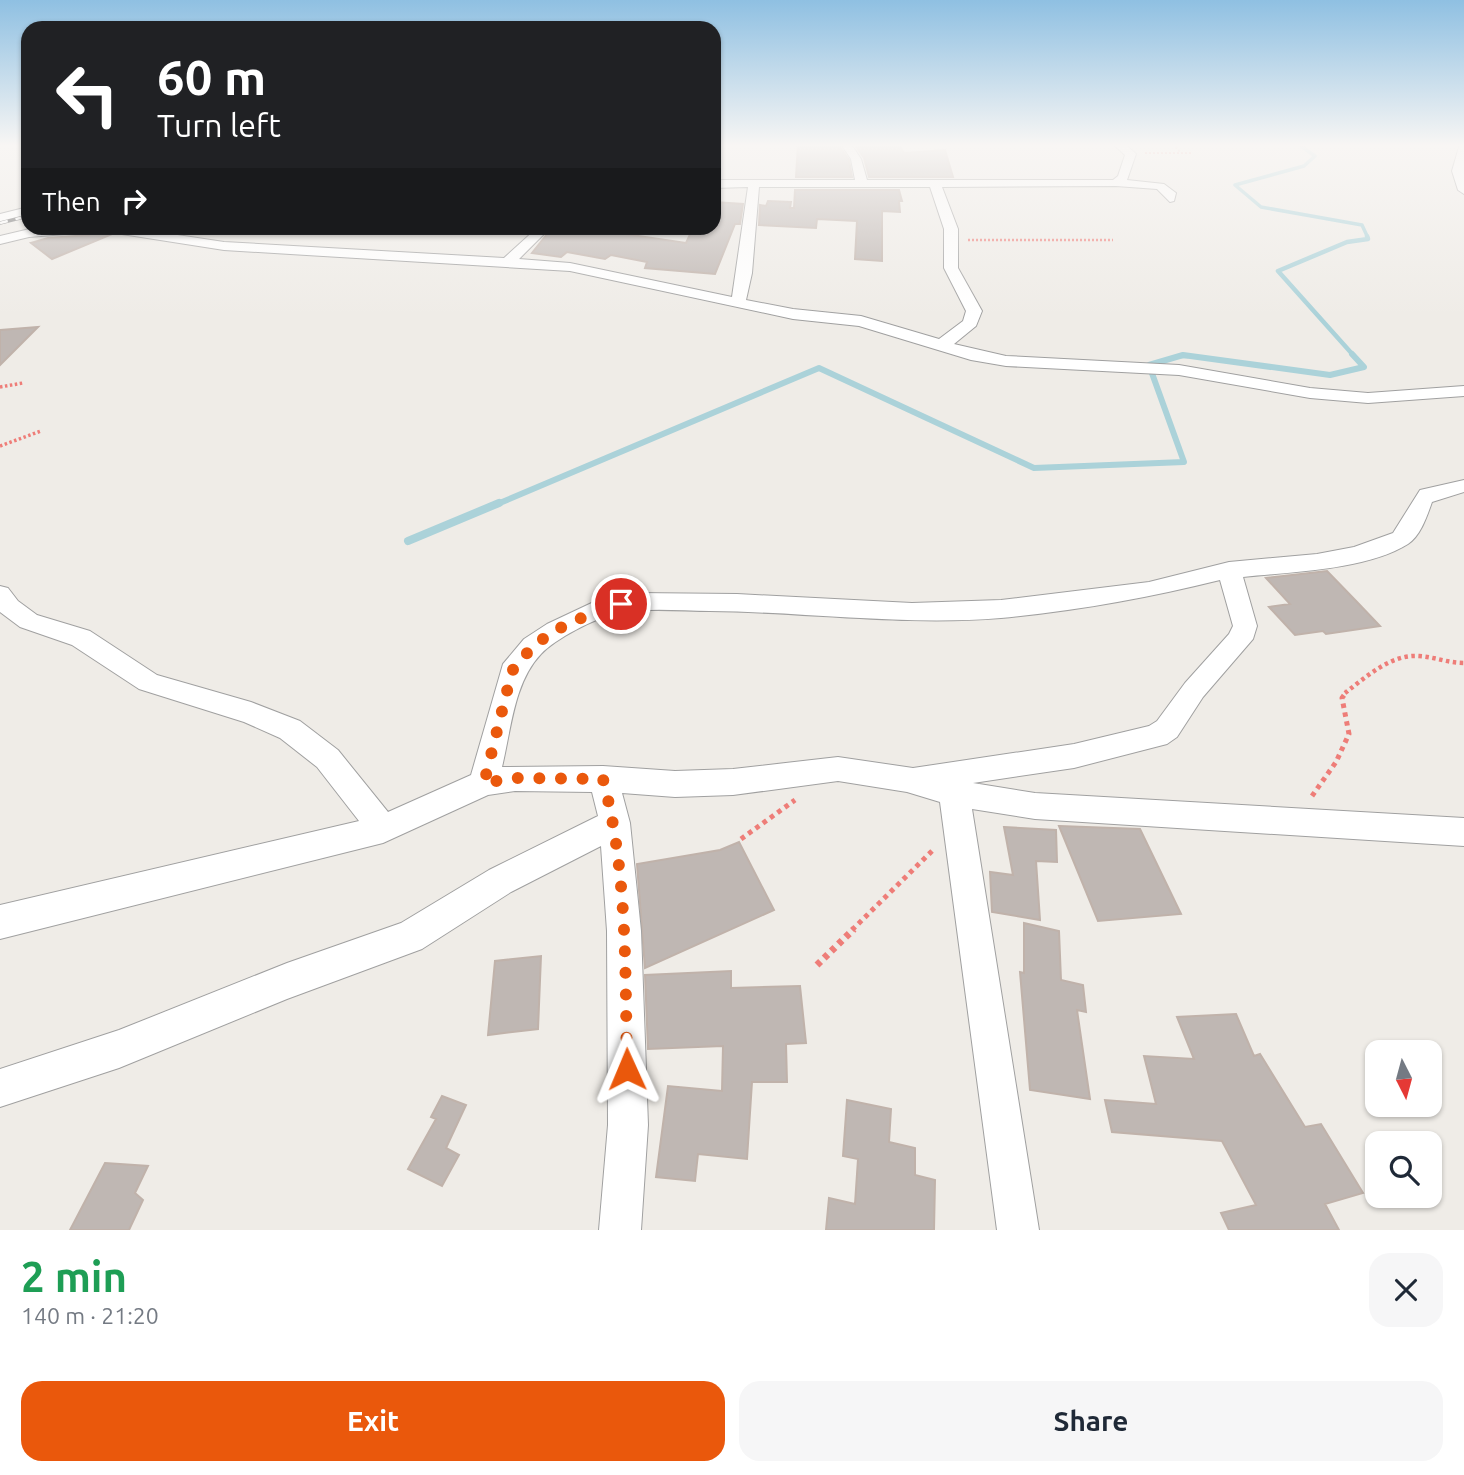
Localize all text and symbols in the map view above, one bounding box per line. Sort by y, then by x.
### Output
icon: left [42,49,133,140]
text: 60 m [157,49,266,104]
text: Turn left [157,107,281,143]
icon: right [115,182,153,220]
text: Then [42,187,101,216]
pin [591,574,651,634]
icon: arrive [602,585,640,623]
position arrow [590,1032,664,1106]
north arrow [1365,1040,1442,1116]
map controls [1365,1040,1442,1208]
button: search [1365,1131,1442,1208]
text: 2 min [21,1253,127,1300]
button: close [1369,1253,1443,1327]
text: 140 m · 21:20 [21,1303,159,1328]
button: Exit [21,1381,725,1461]
button: Share [739,1381,1443,1461]

